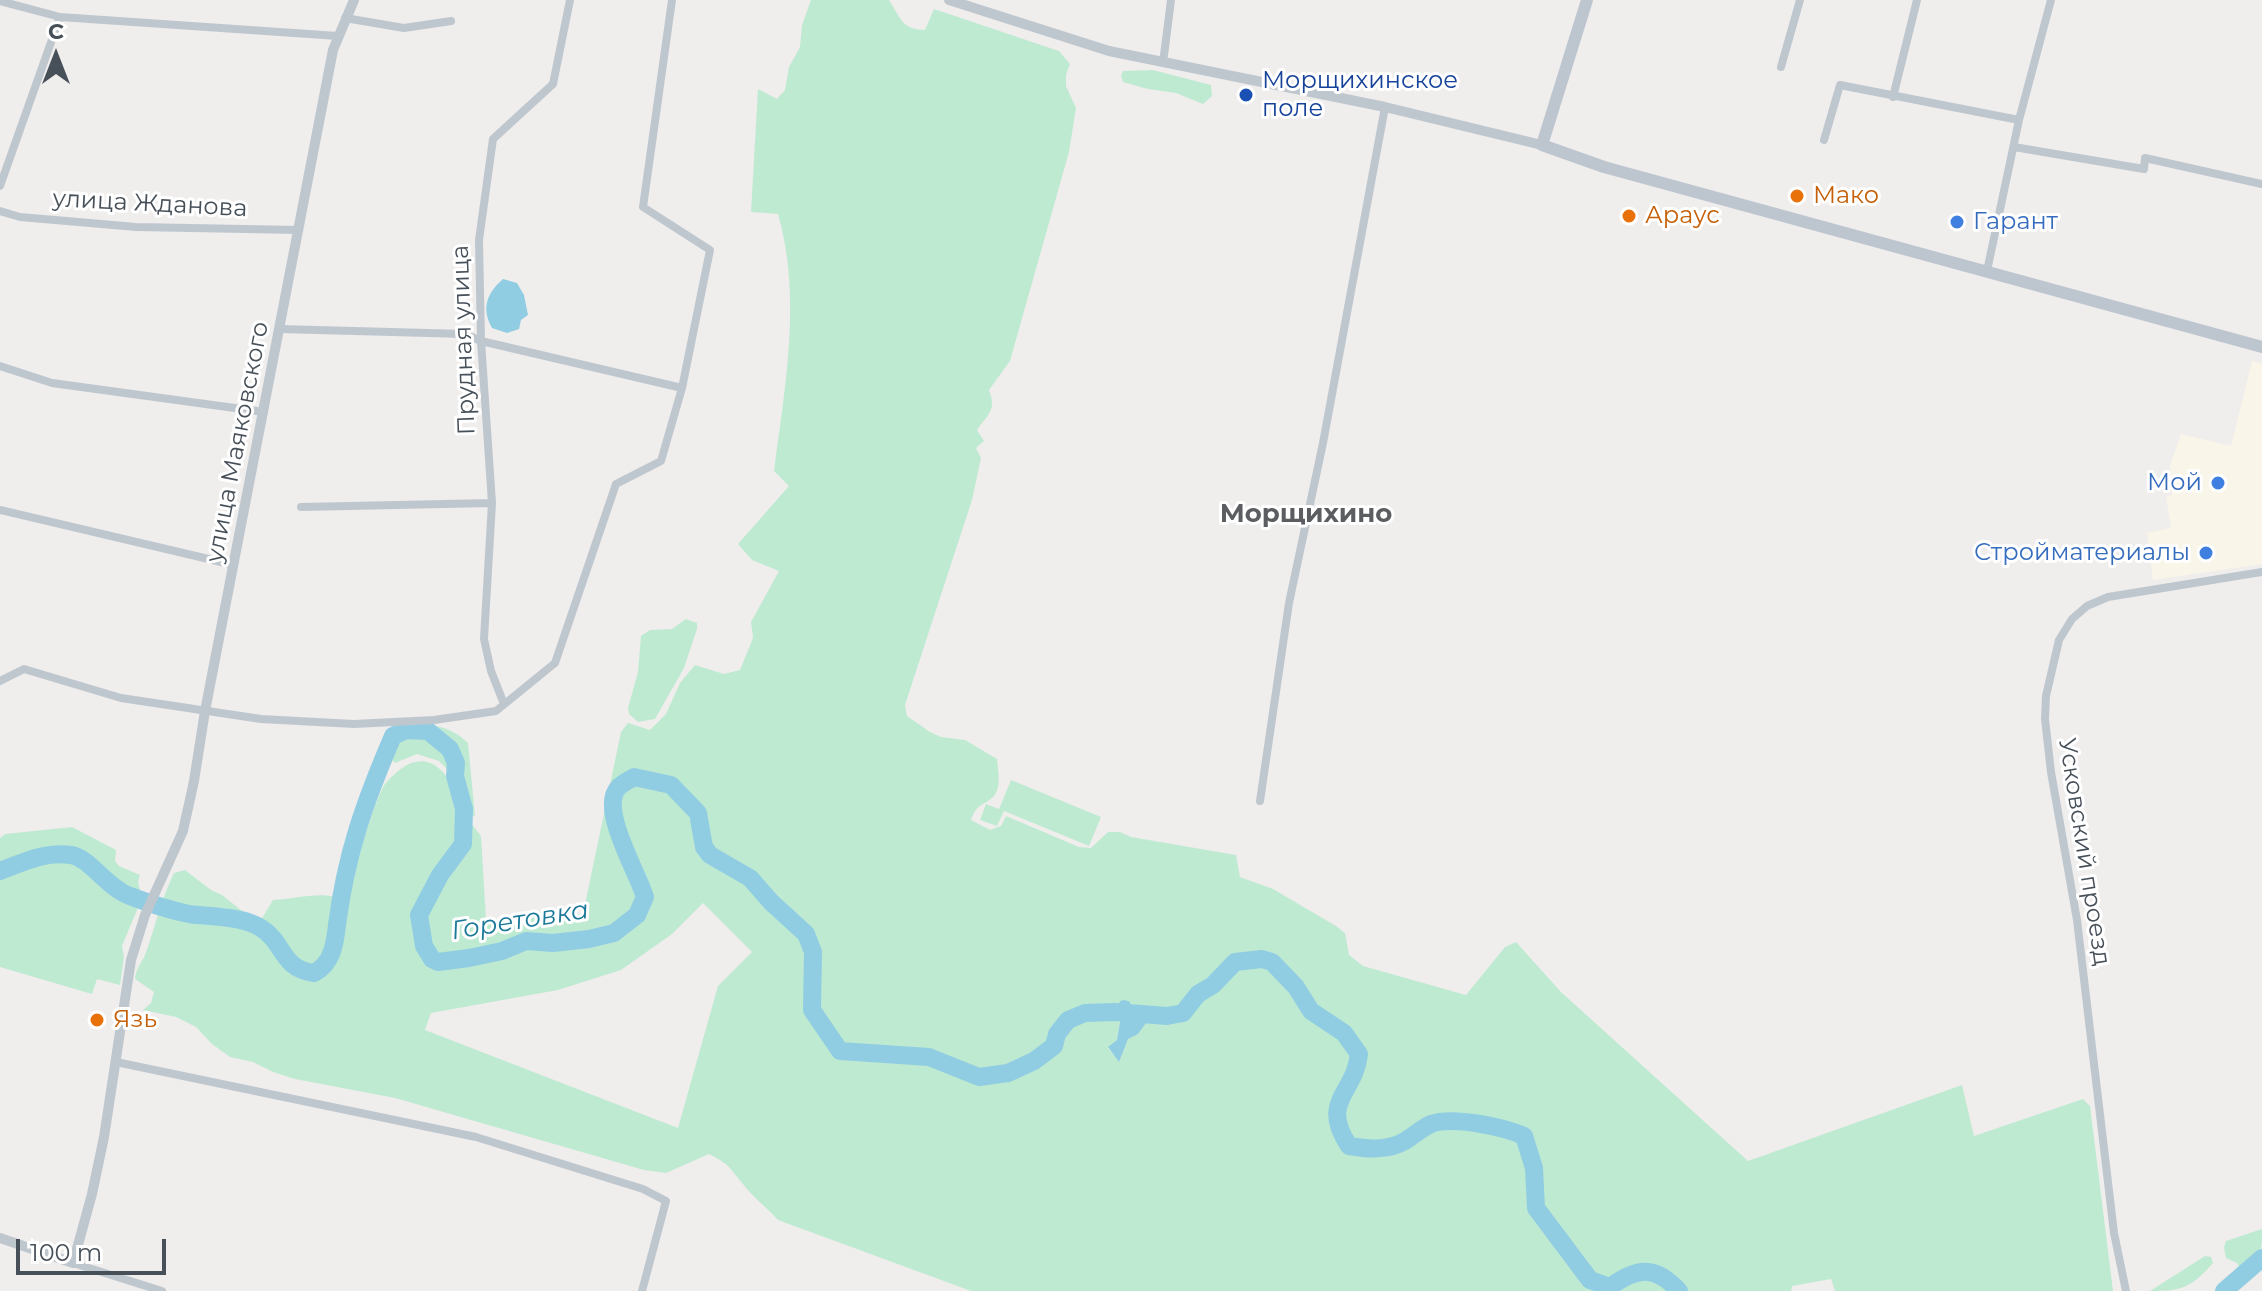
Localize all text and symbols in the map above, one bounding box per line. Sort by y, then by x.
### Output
north arrow [16,16,96,96]
text: С [48,18,64,45]
place label: Морщихинское поле [1262,67,1458,123]
marker: Морщихинское поле [1237,86,1255,104]
place label: Мако [1813,182,1879,210]
street label: улица Жданова [52,185,248,223]
marker: Мако [1788,187,1806,205]
place label: Араус [1645,202,1720,230]
marker: Араус [1620,207,1638,225]
place label: Гарант [1973,208,2058,236]
marker: Гарант [1948,213,1966,231]
street label: Прудная улица [446,244,482,436]
street label: улица Маяковского [201,319,275,565]
place label: Мой [2147,469,2202,497]
marker: Мой [2209,474,2227,492]
district label: Морщихино [1220,498,1392,530]
place label: Стройматериалы [1974,539,2190,567]
marker: Стройматериалы [2197,544,2215,562]
street label: Усковский проезд [2052,736,2116,968]
water label: Горетовка [449,895,591,947]
place label: Язь [113,1006,157,1034]
marker: Язь [88,1011,106,1029]
scale bar [20,1223,170,1273]
text: 100 m [30,1238,102,1267]

